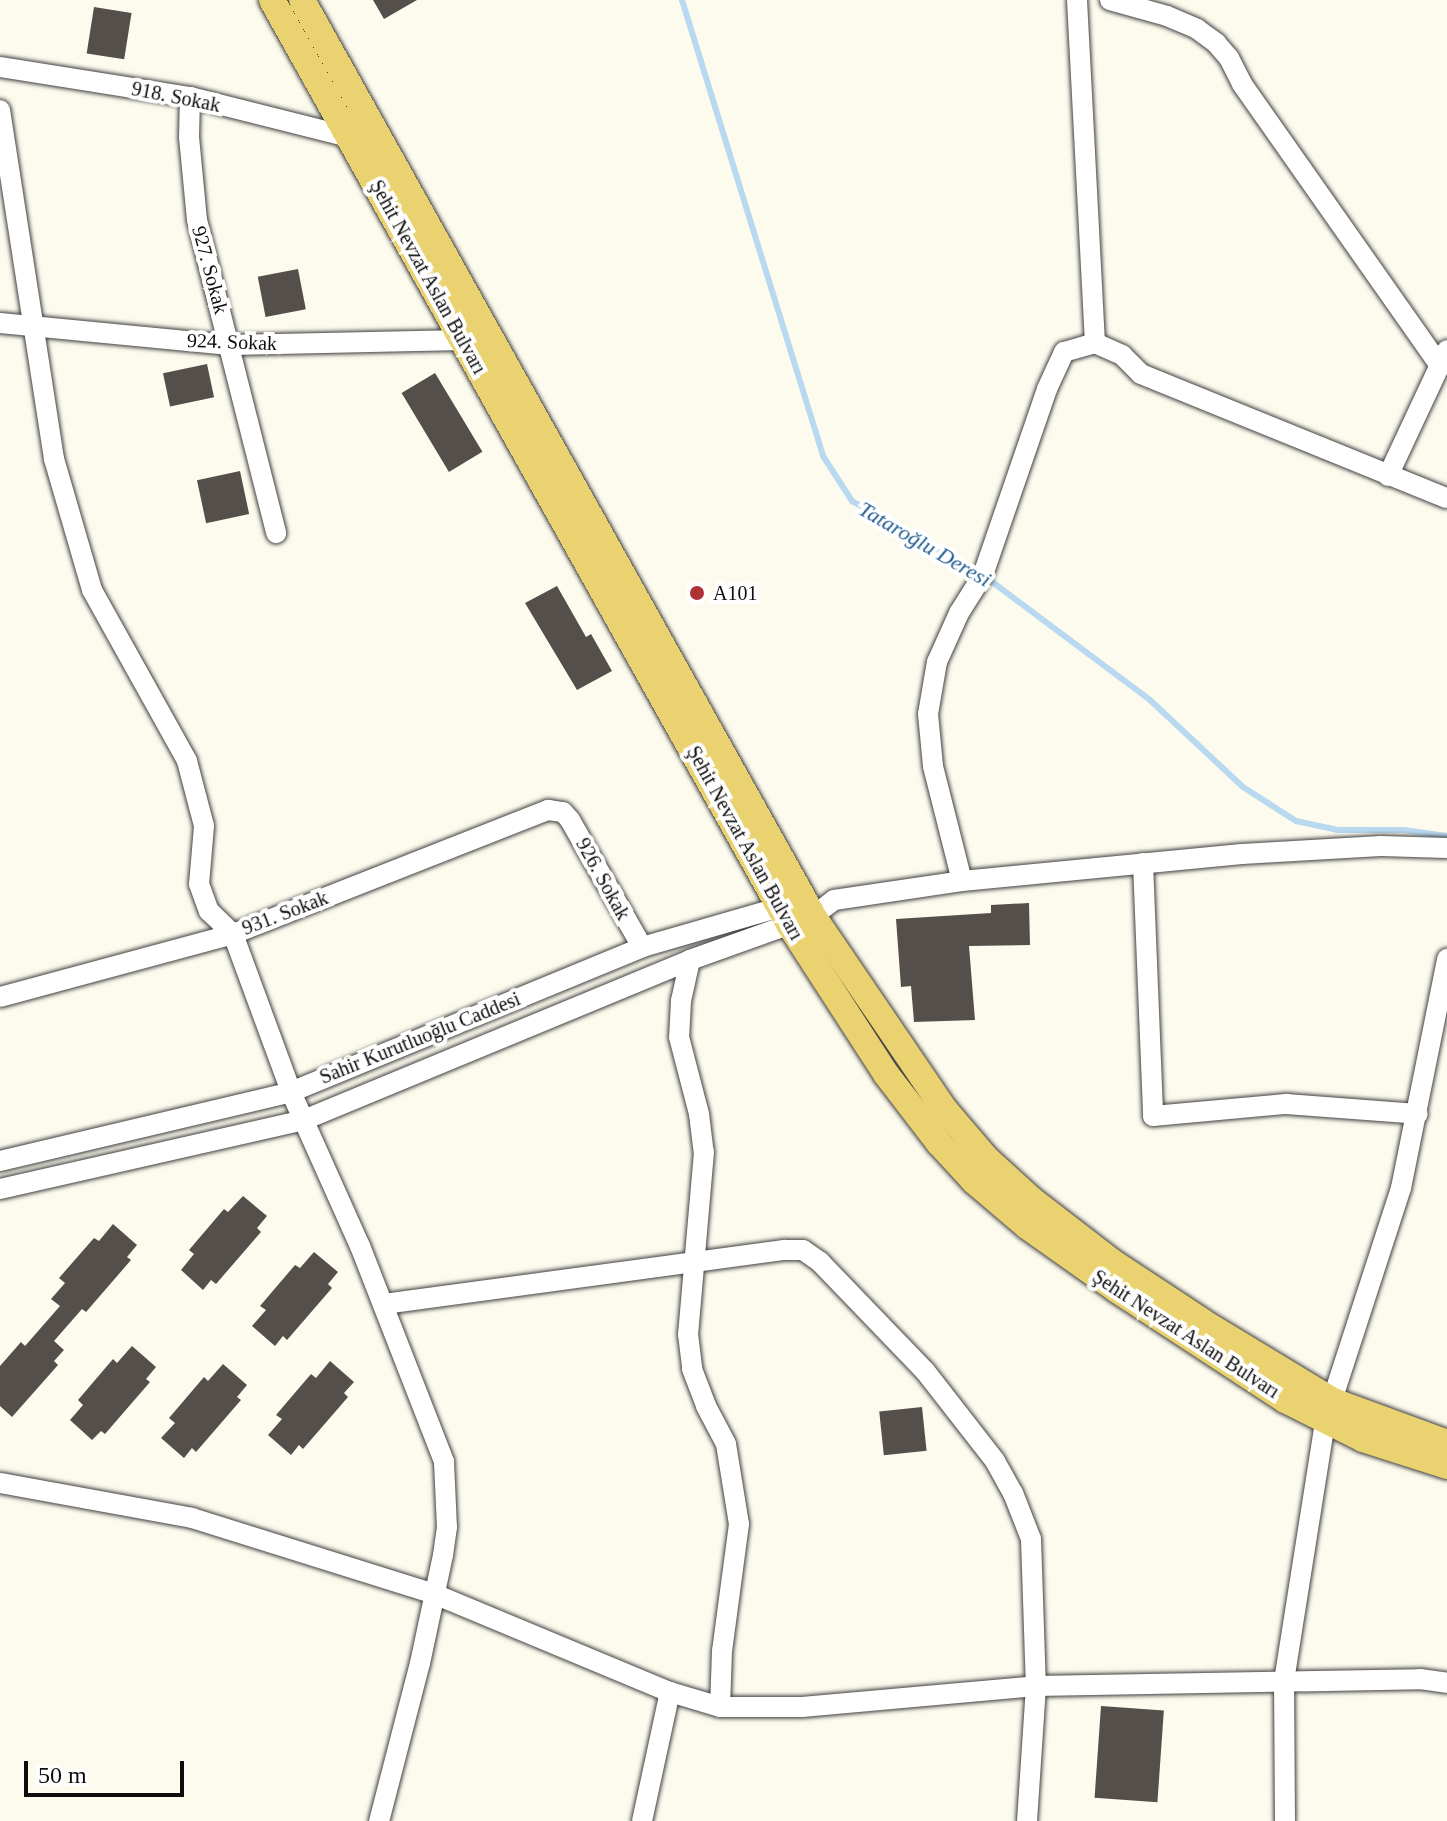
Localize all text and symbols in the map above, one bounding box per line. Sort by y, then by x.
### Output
street label: 918. Sokak [130,77,222,117]
street label: Şehit Nevzat Aslan Bulvarı [364,175,492,379]
street label: 927. Sokak [187,223,233,317]
street label: 924. Sokak [187,328,277,356]
water label: Tataroğlu Deresi [854,495,996,593]
place label: A101 [713,581,757,605]
marker: A101 [688,584,706,602]
street label: Şehit Nevzat Aslan Bulvarı [681,741,809,945]
street label: 926. Sokak [571,834,635,924]
street label: 931. Sokak [239,886,331,940]
street label: Sahir Kurutluoğlu Caddesi [316,987,524,1089]
street label: Şehit Nevzat Aslan Bulvarı [1087,1264,1285,1404]
scale bar [28,1745,188,1795]
text: 50 m [38,1762,87,1788]

